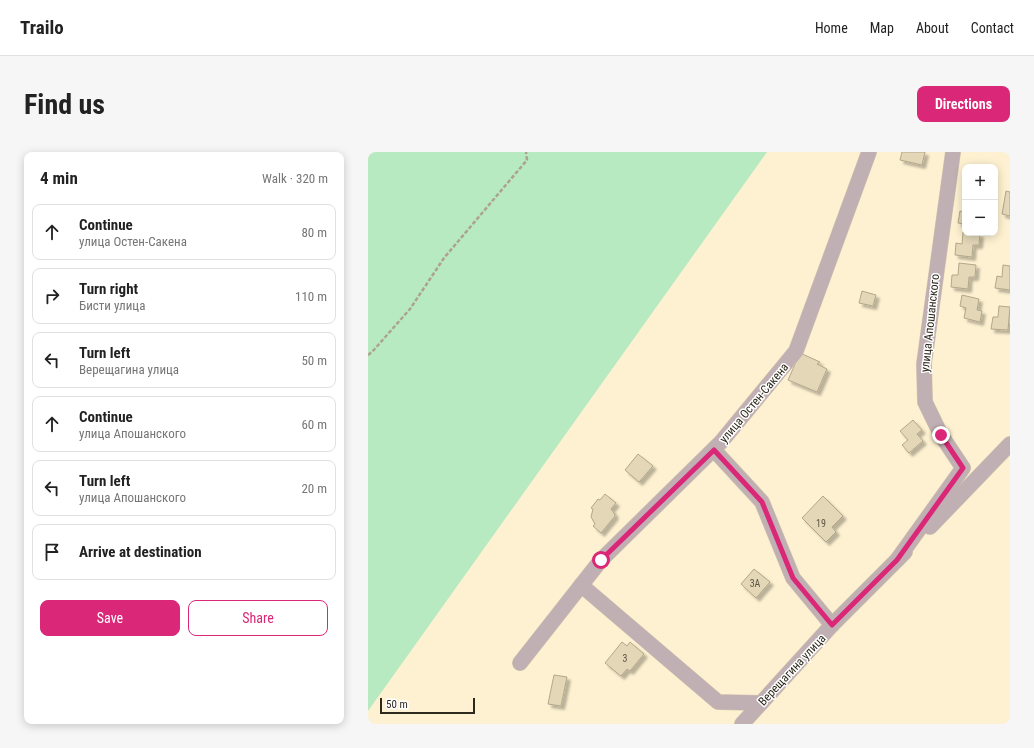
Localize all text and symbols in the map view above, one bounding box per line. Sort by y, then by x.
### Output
text: Trailo [20,16,64,39]
text: Home [815,20,848,36]
text: Map [870,20,894,36]
text: About [916,20,949,36]
text: Contact [971,20,1014,36]
button: Directions [917,86,1010,122]
text: Find us [24,88,105,121]
map controls [962,164,998,236]
button: + [962,164,998,200]
text: 4 min [40,168,78,188]
text: Walk · 320 m [262,171,328,186]
button: − [962,200,998,236]
text: Continue [79,216,133,234]
icon: ahead [41,221,63,243]
text: 80 m [301,225,327,240]
text: улица Остен-Сакена [79,234,187,249]
street label: улица Апошанского [918,273,942,373]
text: Turn right [79,280,138,298]
icon: right [41,285,63,307]
text: 110 m [295,289,327,304]
text: Бисти улица [79,298,145,313]
text: Turn left [79,344,130,362]
icon: left [41,349,63,371]
text: 50 m [301,353,327,368]
street label: улица Остен-Сакена [717,360,792,446]
text: Верещагина улица [79,362,179,377]
text: Continue [79,408,133,426]
icon: ahead [41,413,63,435]
text: 60 m [301,417,327,432]
text: улица Апошанского [79,426,186,441]
route end [932,426,950,444]
text: Turn left [79,472,130,490]
icon: left [41,477,63,499]
text: 20 m [301,481,327,496]
text: улица Апошанского [79,490,186,505]
house number: 19 [816,518,826,529]
icon: arrive [41,541,63,563]
text: Arrive at destination [79,543,202,561]
route start [592,551,610,569]
house number: 3А [750,578,761,589]
button: Save [40,600,180,636]
button: Share [188,600,328,636]
street label: Верещагина улица [755,631,829,709]
house number: 3 [623,653,628,664]
scale bar [380,696,475,715]
text: 50 m [386,698,408,711]

